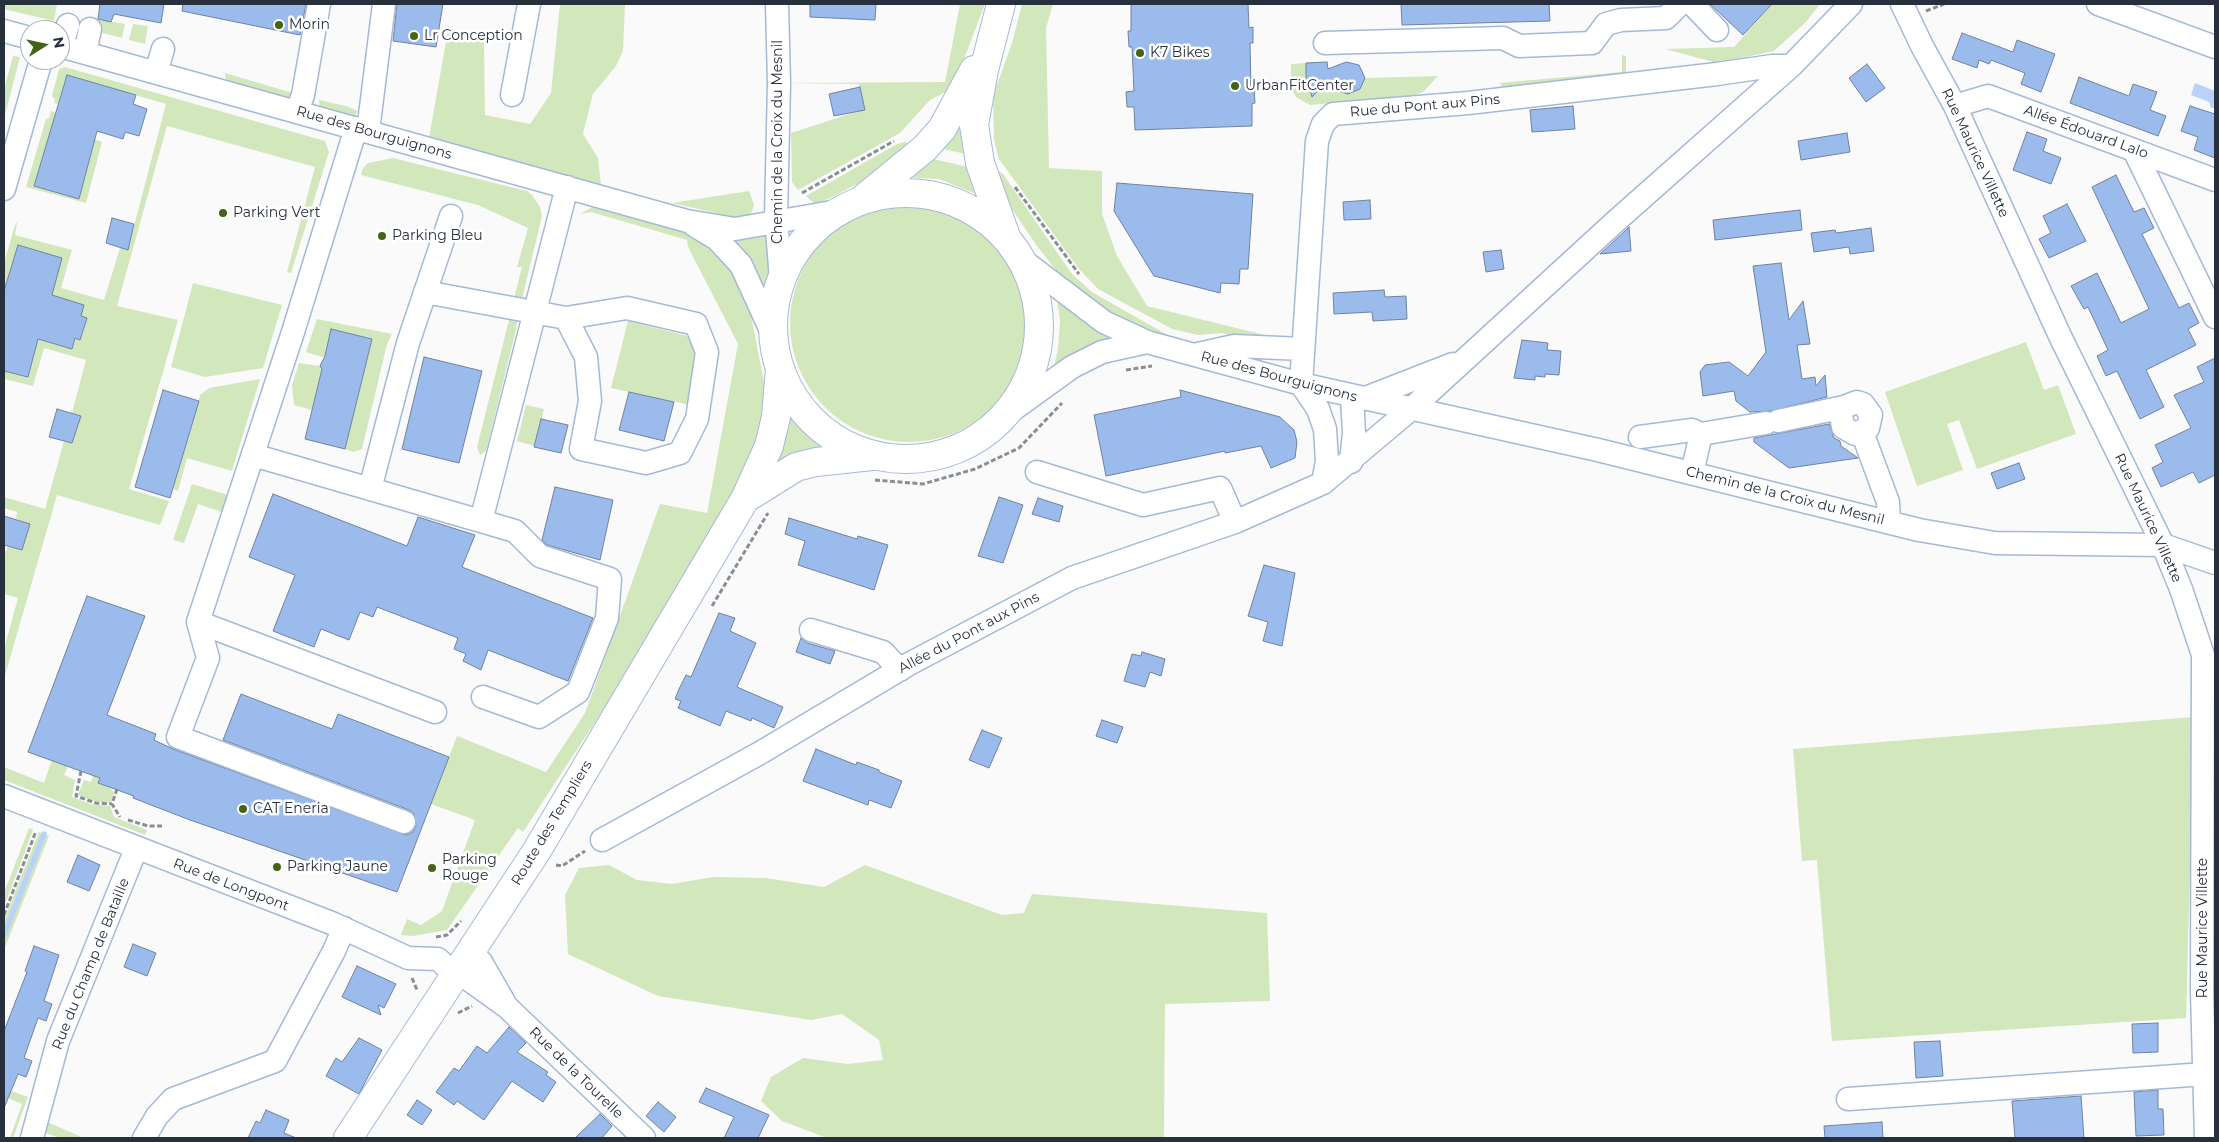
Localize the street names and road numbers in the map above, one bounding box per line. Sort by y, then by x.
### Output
street label: Chemin de la Croix du Mesnil [770,40,786,244]
street label: Rue Maurice Villette [1938,86,2012,220]
street label: Rue du Pont aux Pins [1349,91,1501,121]
street label: Allée Édouard Lalo [2022,102,2150,162]
street label: Rue des Bourguignons [294,103,454,163]
street label: Rue des Bourguignons [1199,348,1359,406]
street label: Rue Maurice Villette [2111,451,2185,585]
street label: Chemin de la Croix du Mesnil [1684,463,1886,529]
street label: Allée du Pont aux Pins [896,589,1042,677]
street label: Route des Templiers [508,757,596,889]
street label: Rue de Longpont [171,855,291,915]
street label: Rue Maurice Villette [2195,858,2211,998]
street label: Rue du Champ de Bataille [49,876,133,1052]
street label: Rue de la Tourelle [525,1024,627,1122]

